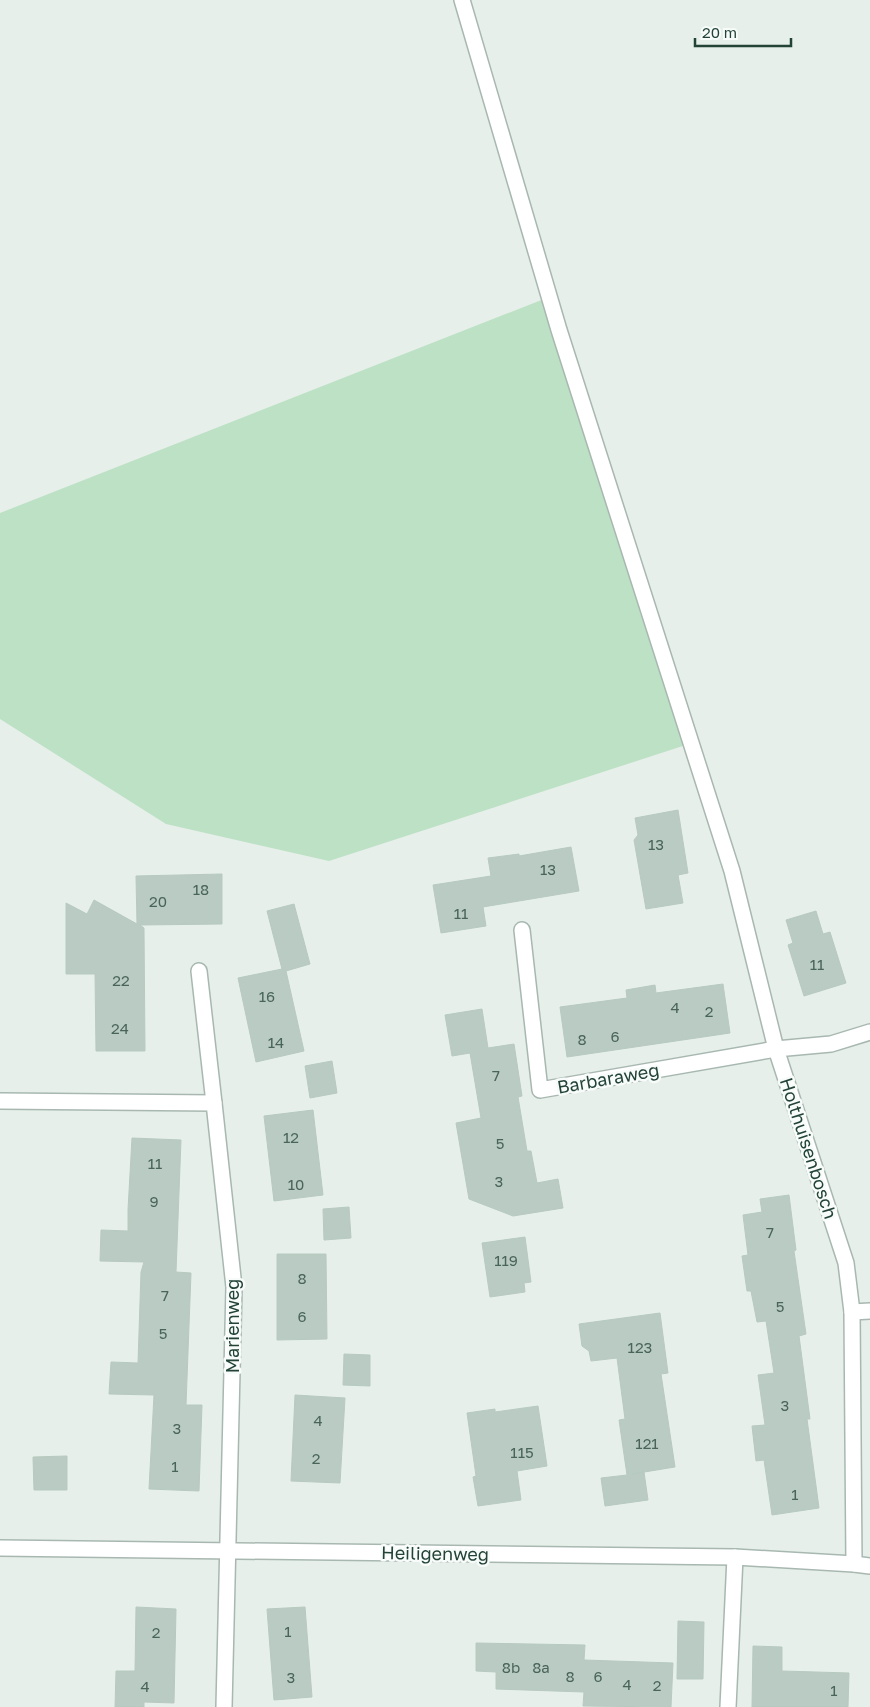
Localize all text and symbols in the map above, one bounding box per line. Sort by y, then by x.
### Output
scale bar [695,15,791,47]
text: 20 m [702,23,737,41]
house number: 13 [648,835,664,853]
house number: 13 [540,860,556,878]
house number: 18 [193,880,209,898]
house number: 20 [149,892,167,910]
house number: 11 [454,904,468,922]
house number: 11 [810,955,824,973]
house number: 22 [112,971,130,989]
house number: 16 [259,987,275,1005]
house number: 4 [670,998,680,1016]
house number: 2 [705,1002,713,1020]
house number: 24 [111,1019,129,1037]
house number: 6 [610,1027,620,1045]
house number: 8 [577,1030,587,1048]
house number: 14 [268,1033,284,1051]
street label: Barbaraweg [555,1058,661,1098]
house number: 7 [492,1066,500,1084]
street label: Holthuisenbosch [776,1075,842,1221]
house number: 12 [283,1128,299,1146]
house number: 5 [496,1134,504,1152]
house number: 11 [148,1154,162,1172]
house number: 3 [495,1172,503,1190]
house number: 10 [288,1175,304,1193]
house number: 9 [149,1192,159,1210]
house number: 7 [766,1223,774,1241]
house number: 119 [494,1251,518,1269]
house number: 8 [297,1269,307,1287]
street label: Marienweg [221,1279,243,1373]
house number: 7 [161,1286,169,1304]
house number: 5 [776,1297,784,1315]
house number: 6 [297,1307,307,1325]
house number: 5 [159,1324,167,1342]
house number: 123 [628,1338,652,1356]
house number: 3 [781,1396,789,1414]
house number: 4 [313,1411,323,1429]
house number: 3 [173,1419,181,1437]
house number: 121 [635,1434,659,1452]
house number: 115 [510,1443,534,1461]
house number: 2 [312,1449,320,1467]
house number: 1 [171,1457,179,1475]
house number: 1 [791,1485,799,1503]
street label: Heiligenweg [381,1541,489,1565]
house number: 1 [284,1622,292,1640]
house number: 2 [152,1623,160,1641]
house number: 8b [502,1658,520,1676]
house number: 8a [532,1658,550,1676]
house number: 8 [565,1667,575,1685]
house number: 6 [593,1667,603,1685]
house number: 3 [287,1668,295,1686]
house number: 4 [622,1675,632,1693]
house number: 2 [653,1676,661,1694]
house number: 4 [140,1677,150,1695]
house number: 1 [830,1681,838,1699]

